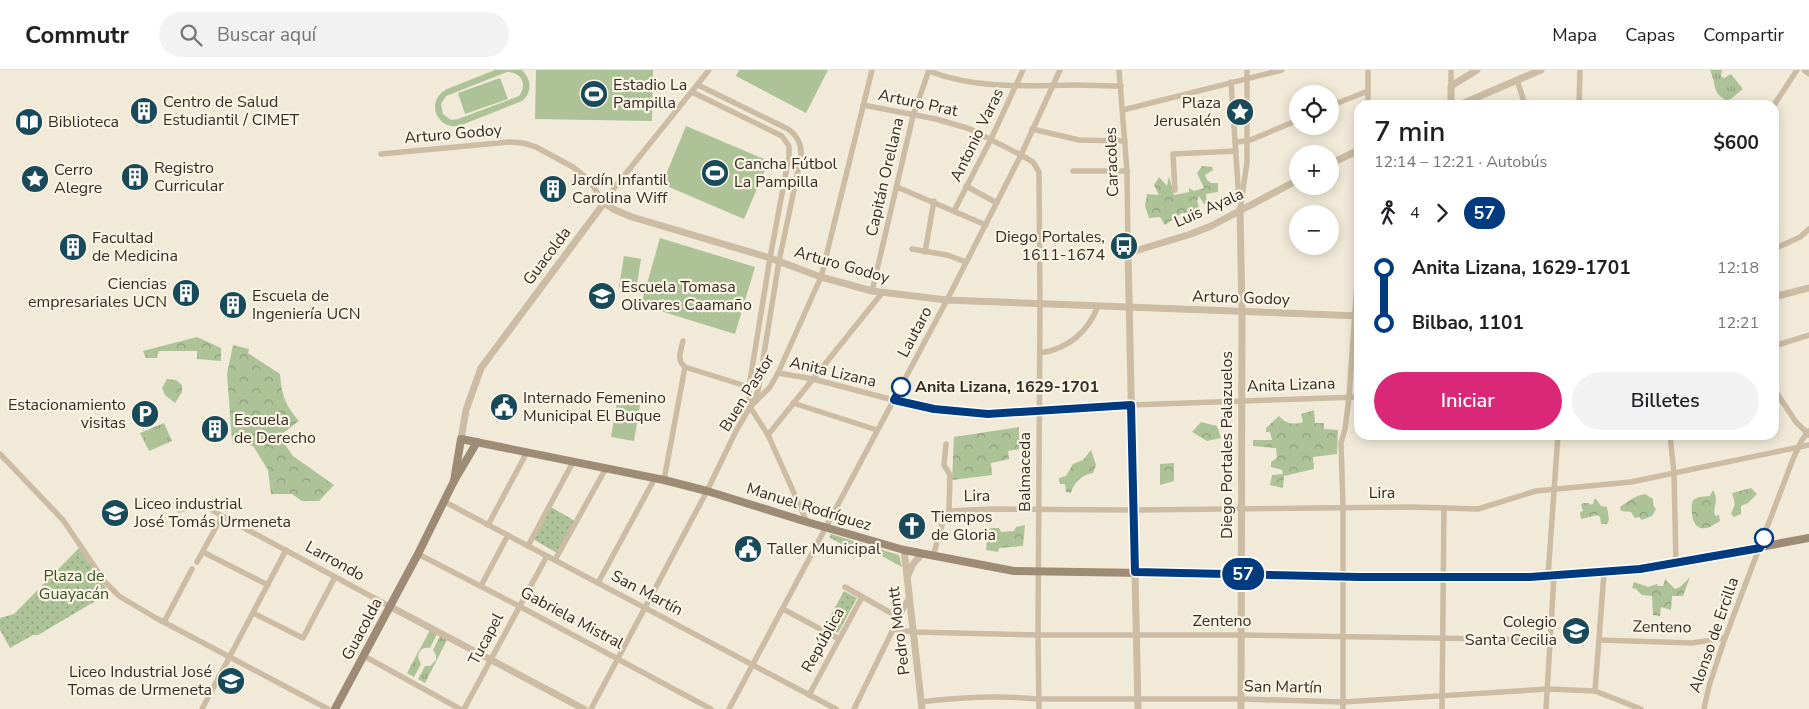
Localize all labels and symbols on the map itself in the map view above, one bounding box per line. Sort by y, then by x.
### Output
place label: Estadio La Pampilla [613,74,687,114]
sports icon: Estadio La Pampilla [579,79,609,109]
street label: Arturo Prat [876,84,960,122]
street label: Antonio Varas [945,85,1009,185]
place label: Centro de Salud Estudiantil / CIMET [163,91,299,131]
place label: Plaza Jerusalén [1153,92,1221,132]
building icon: Centro de Salud Estudiantil / CIMET [129,96,159,126]
place icon: Plaza Jerusalén [1225,97,1255,127]
library icon: Biblioteca [14,107,44,137]
place label: Biblioteca [48,111,119,133]
street label: Capitán Orellana [861,115,909,239]
street label: Arturo Godoy [403,119,503,149]
street label: Caracoles [1100,127,1124,197]
place label: Cancha Fútbol La Pampilla [734,153,838,193]
place label: Registro Curricular [154,157,224,197]
sports icon: Cancha Fútbol La Pampilla [700,158,730,188]
place label: Cerro Alegre [54,159,102,199]
building icon: Registro Curricular [120,162,150,192]
place icon: Cerro Alegre [20,164,50,194]
place label: Jardín Infantil Carolina Wiff [571,169,668,209]
building icon: Jardín Infantil Carolina Wiff [538,174,568,204]
street label: Luis Ayala [1171,183,1247,233]
street label: Guacolda [518,222,576,290]
place label: Diego Portales, 1611-1674 [995,226,1105,266]
place label: Facultad de Medicina [92,227,178,267]
bus stop icon: Diego Portales, 1611-1674 [1109,231,1139,261]
building icon: Facultad de Medicina [58,232,88,262]
street label: Arturo Godoy [792,241,893,289]
place label: Ciencias empresariales UCN [28,273,167,313]
place label: Escuela Tomasa Olivares Caamaño [621,276,752,316]
building icon: Ciencias empresariales UCN [171,278,201,308]
school or university icon: Escuela Tomasa Olivares Caamaño [587,281,617,311]
place label: Escuela de Ingeniería UCN [252,285,361,325]
street label: Arturo Godoy [1192,285,1291,311]
building icon: Escuela de Ingeniería UCN [218,290,248,320]
street label: Lautaro [892,303,938,361]
street label: Buen Pastor [714,350,780,436]
street label: Anita Lizana [787,351,879,393]
street label: Diego Portales Palazuelos [1216,351,1238,539]
street label: Anita Lizana [1246,372,1336,398]
place label: Anita Lizana, 1629-1701 [915,376,1099,398]
marker: Anita Lizana, 1629-1701 [891,377,911,397]
place label: Internado Femenino Municipal El Buque [523,387,666,427]
public building icon: Internado Femenino Municipal El Buque [489,392,519,422]
place label: Estacionamiento visitas [8,394,126,434]
parking icon: Estacionamiento visitas [130,399,160,429]
place label: Escuela de Derecho [234,409,316,449]
building icon: Escuela de Derecho [200,414,230,444]
street label: Balmaceda [1014,432,1036,512]
street label: Manuel Rodríguez [744,477,874,537]
street label: Lira [1369,482,1395,504]
street label: Lira [964,485,990,507]
place label: Liceo industrial José Tomás Urmeneta [133,493,291,533]
school or university icon: Liceo industrial José Tomás Urmeneta [100,498,130,528]
place label: Tiempos de Gloria [931,506,996,546]
church icon: Tiempos de Gloria [897,511,927,541]
unlabelled marker [1754,528,1774,548]
public building icon: Taller Municipal [733,534,763,564]
street label: Larrondo [301,536,369,586]
place label: Taller Municipal [767,538,881,560]
line badge: 57 [1220,558,1266,590]
park label: Plaza de Guayacán [39,565,109,605]
street label: San Martín [607,565,687,621]
street label: Alonso de Ercilla [1684,574,1744,696]
street label: Gabriela Mistral [516,581,628,655]
street label: Pedro Montt [883,585,915,676]
street label: Guacolda [336,594,388,664]
street label: República [796,604,850,676]
street label: Tucapel [463,609,509,669]
street label: Zenteno [1193,610,1251,632]
place label: Colegio Santa Cecilia [1465,611,1557,651]
street label: Zenteno [1632,615,1692,639]
school or university icon: Colegio Santa Cecilia [1561,616,1591,646]
place label: Liceo Industrial José Tomas de Urmeneta [68,661,212,701]
school or university icon: Liceo Industrial José Tomas de Urmeneta [216,666,246,696]
street label: San Martín [1244,675,1322,699]

